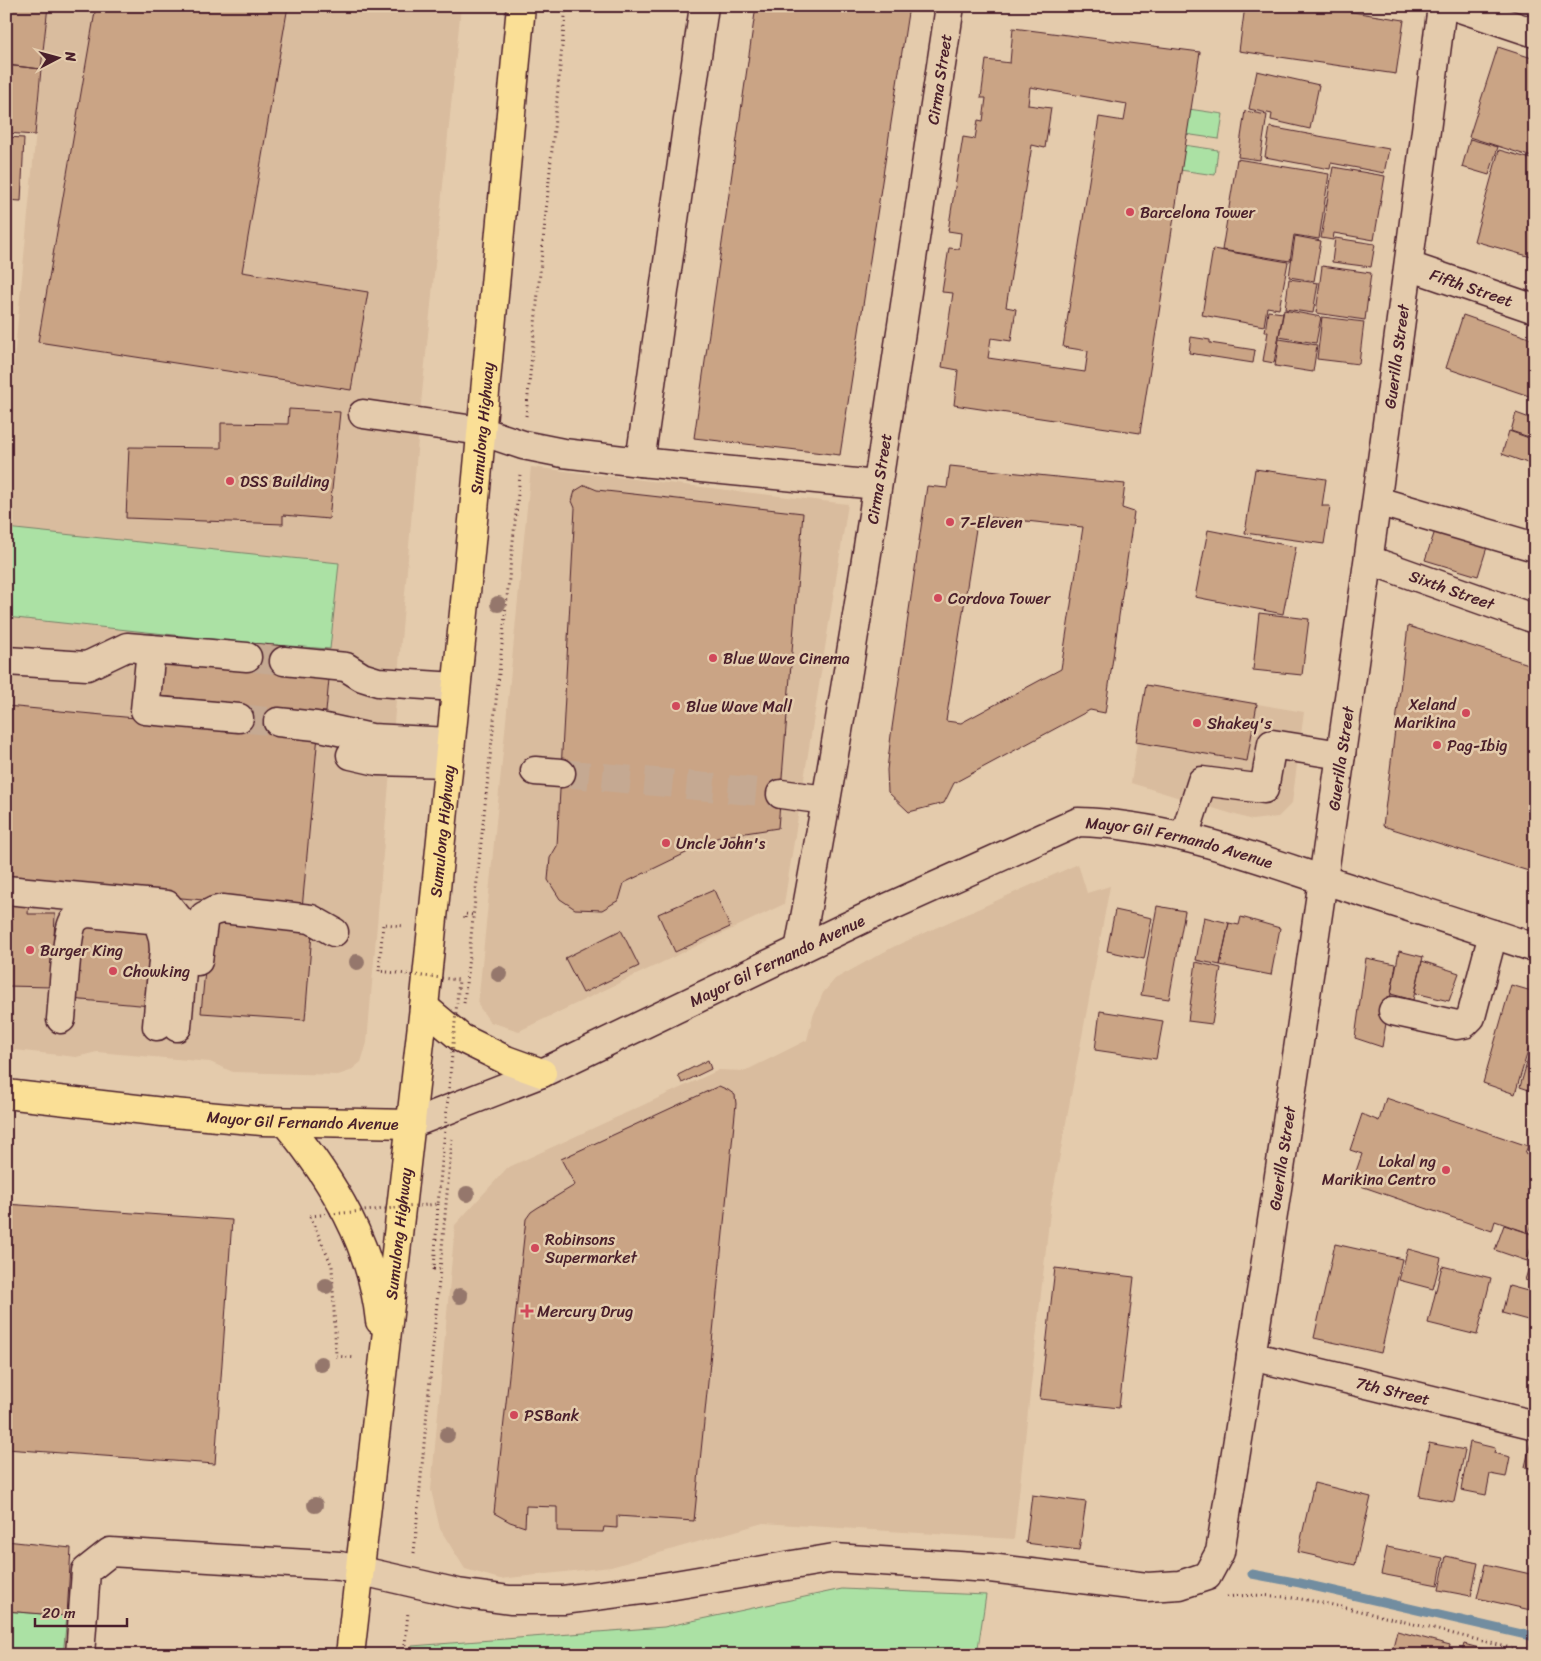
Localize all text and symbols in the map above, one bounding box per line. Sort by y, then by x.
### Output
north arrow [32,32,82,82]
street label: Cirma Street [918,32,961,127]
text: N [57,50,83,63]
place label: Barcelona Tower [1140,198,1257,227]
marker: Barcelona Tower [1124,206,1136,218]
street label: Fifth Street [1426,260,1517,315]
street label: Guerilla Street [1375,302,1418,410]
street label: Sumulong Highway [462,360,503,495]
street label: Cirma Street [858,431,900,526]
place label: DSS Building [240,467,330,496]
marker: DSS Building [224,475,236,487]
place label: 7-Eleven [960,508,1023,537]
marker: 7-Eleven [944,516,956,528]
street label: Sixth Street [1405,561,1499,619]
place label: Cordova Tower [948,584,1052,613]
marker: Cordova Tower [932,592,944,604]
place label: Blue Wave Cinema [723,644,850,673]
marker: Blue Wave Cinema [707,652,719,664]
place label: Xeland Marikina [1394,690,1458,737]
place label: Blue Wave Mall [686,692,793,721]
marker: Blue Wave Mall [670,700,682,712]
street label: Guerilla Street [1319,704,1363,813]
marker: Xeland Marikina [1460,707,1472,719]
place label: Shakey's [1207,709,1272,738]
marker: Shakey's [1191,717,1203,729]
place label: Pag-Ibig [1447,731,1508,760]
marker: Pag-Ibig [1431,739,1443,751]
street label: Sumulong Highway [421,763,463,899]
street label: Mayor Gil Fernando Avenue [1085,808,1277,877]
place label: Uncle John's [676,829,766,858]
marker: Uncle John's [660,837,672,849]
street label: Mayor Gil Fernando Avenue [684,906,870,1015]
place label: Burger King [40,936,123,965]
marker: Burger King [24,944,36,956]
place label: Chowking [123,957,190,986]
marker: Chowking [107,965,119,977]
street label: Mayor Gil Fernando Avenue [205,1102,399,1139]
street label: Guerilla Street [1260,1104,1304,1212]
place label: Lokal ng Marikina Centro [1322,1147,1436,1194]
marker: Lokal ng Marikina Centro [1440,1164,1452,1176]
street label: Sumulong Highway [377,1166,421,1301]
place label: Robinsons Supermarket [545,1225,637,1272]
marker: Robinsons Supermarket [529,1242,541,1254]
place label: Mercury Drug [537,1297,633,1326]
marker: Mercury Drug [521,1305,533,1317]
street label: 7th Street [1353,1368,1433,1414]
place label: PSBank [524,1401,580,1430]
marker: PSBank [508,1409,520,1421]
scale bar [35,1596,128,1628]
text: 20 m [42,1600,76,1626]

